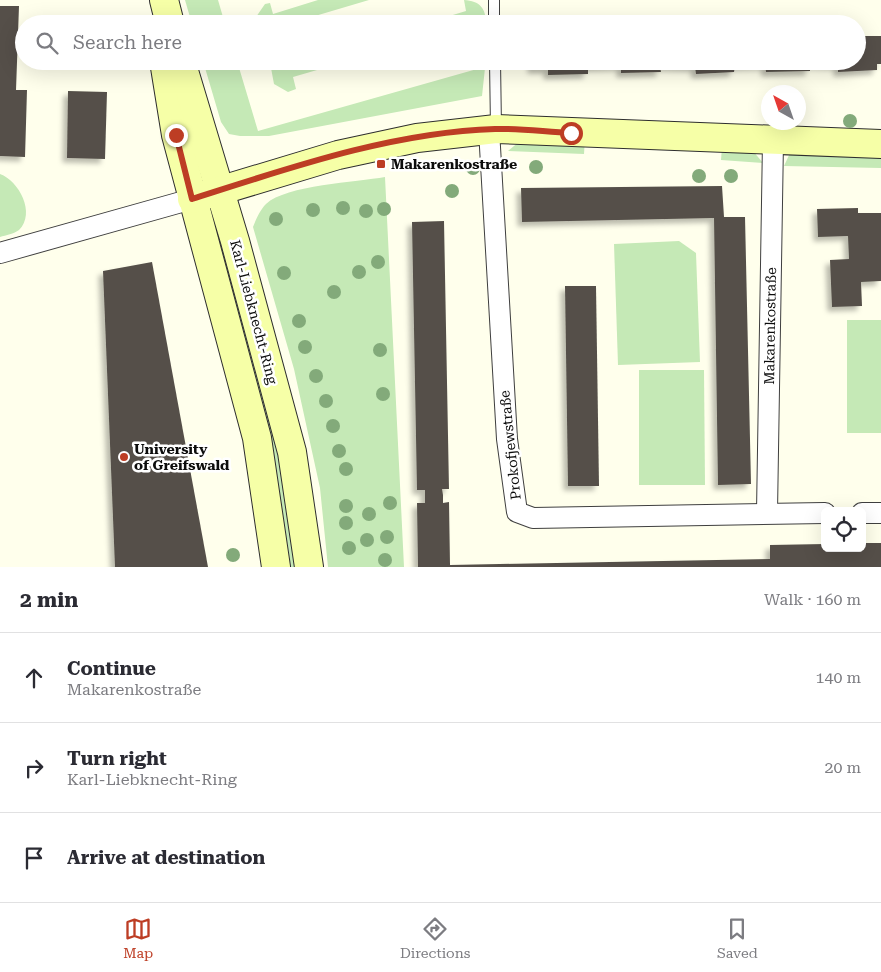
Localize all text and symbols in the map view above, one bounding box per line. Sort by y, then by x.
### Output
search box [15,15,866,70]
icon: search [33,29,61,57]
text: Search here [73,31,182,54]
north arrow [761,85,806,130]
route start [560,122,583,145]
route end [165,124,188,147]
place label: Makarenkostraße [391,156,517,172]
marker: Makarenkostraße [375,158,387,170]
street label: Karl-Liebknecht-Ring [227,238,281,386]
street label: Makarenkostraße [761,267,779,385]
street label: Prokofjewstraße [496,389,524,501]
place label: University of Greifswald [134,441,230,473]
marker: University of Greifswald [118,451,130,463]
map controls [821,507,866,552]
button: locate [821,507,866,552]
text: 2 min [20,588,78,612]
text: Walk · 160 m [764,590,861,609]
text: Continue [67,657,156,680]
icon: ahead [20,664,48,692]
text: 140 m [815,668,861,687]
text: Makarenkostraße [67,680,201,699]
text: Turn right [67,747,167,770]
icon: right [20,754,48,782]
text: 20 m [824,758,861,777]
text: Karl-Liebknecht-Ring [67,770,237,789]
icon: arrive [20,844,48,872]
text: Arrive at destination [67,846,265,869]
tab: Map [123,915,153,961]
tab: Directions [400,915,470,961]
tab: Saved [717,915,758,961]

